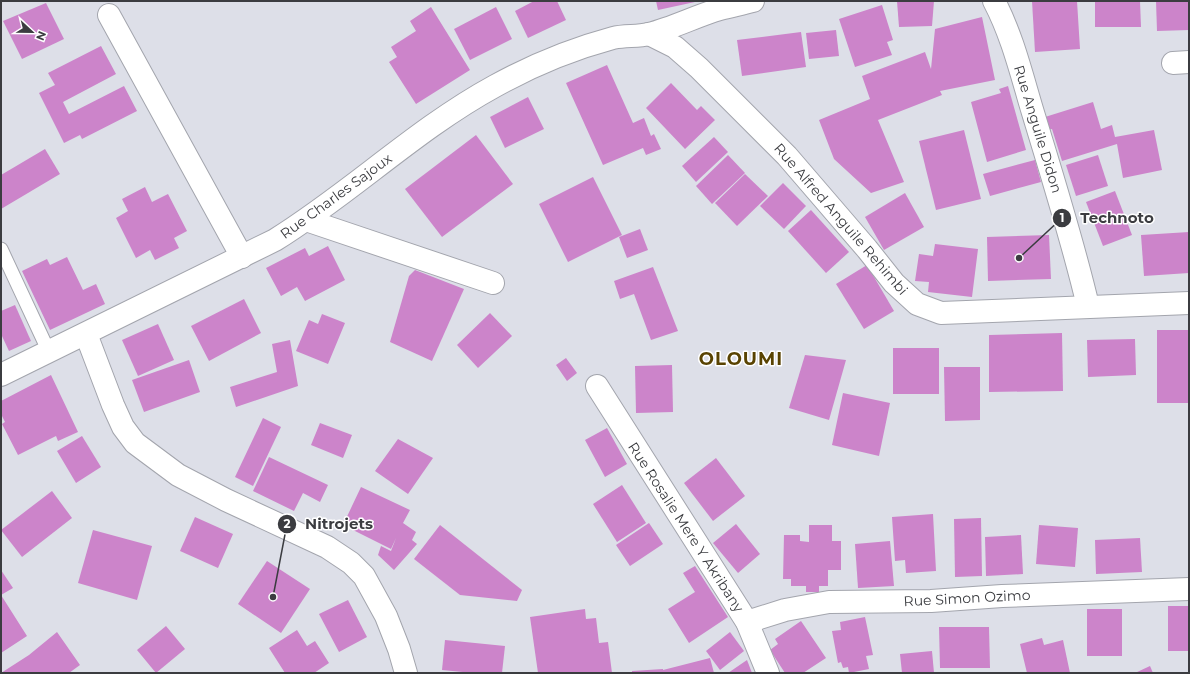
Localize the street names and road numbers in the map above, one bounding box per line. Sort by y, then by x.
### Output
street label: Rue Anguile Didon [1010,63,1066,195]
street label: Rue Alfred Anguile Rehimbi [770,139,912,299]
street label: Rue Charles Sajoux [277,149,396,243]
street label: Rue Rosalie Mere Y Akribany [624,439,748,616]
street label: Rue Simon Ozimo [903,586,1031,610]

